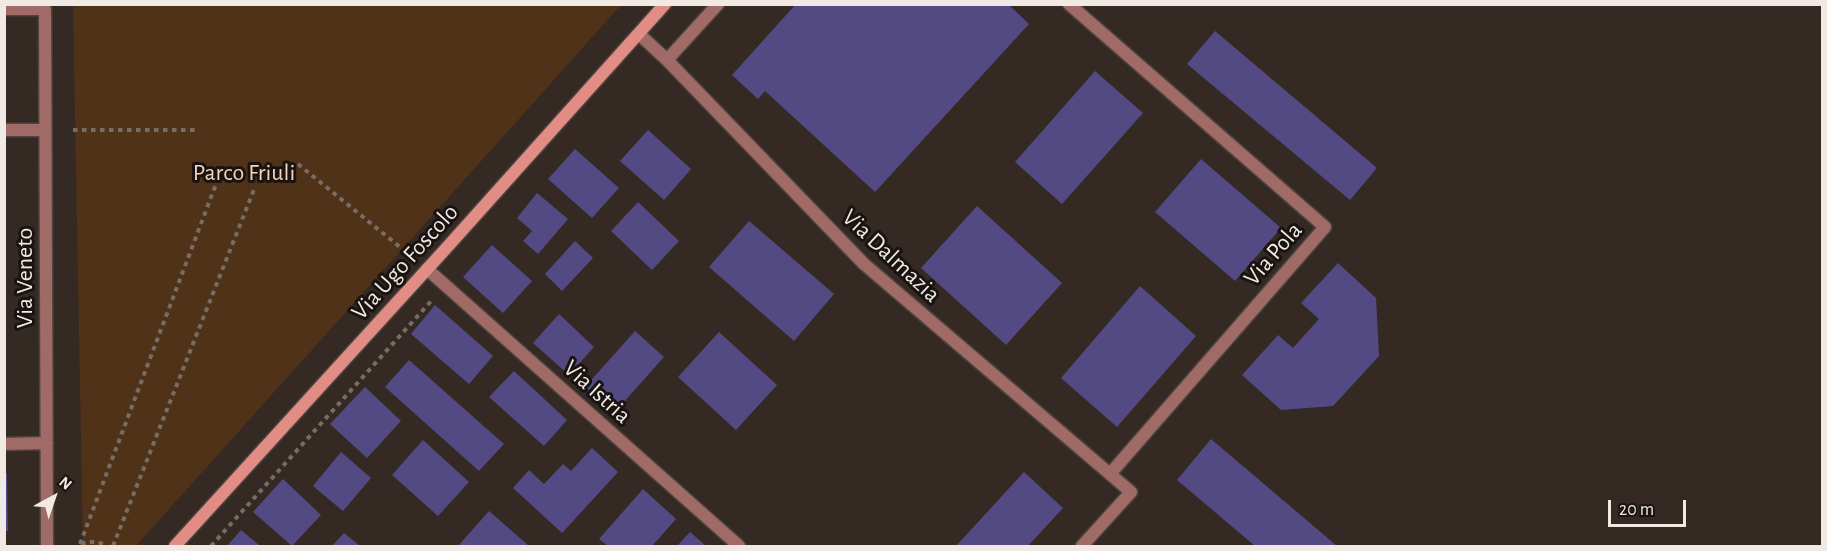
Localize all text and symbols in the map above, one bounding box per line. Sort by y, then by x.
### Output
park label: Parco Friuli [193,159,295,187]
street label: Via Ugo Foscolo [346,198,464,326]
street label: Via Dalmazia [836,203,946,309]
street label: Via Pola [1238,216,1308,292]
street label: Via Veneto [11,228,39,328]
street label: Via Istria [557,354,637,430]
north arrow [24,467,84,527]
text: N [56,474,75,493]
scale bar [1611,488,1689,526]
text: 20 m [1619,501,1654,519]

